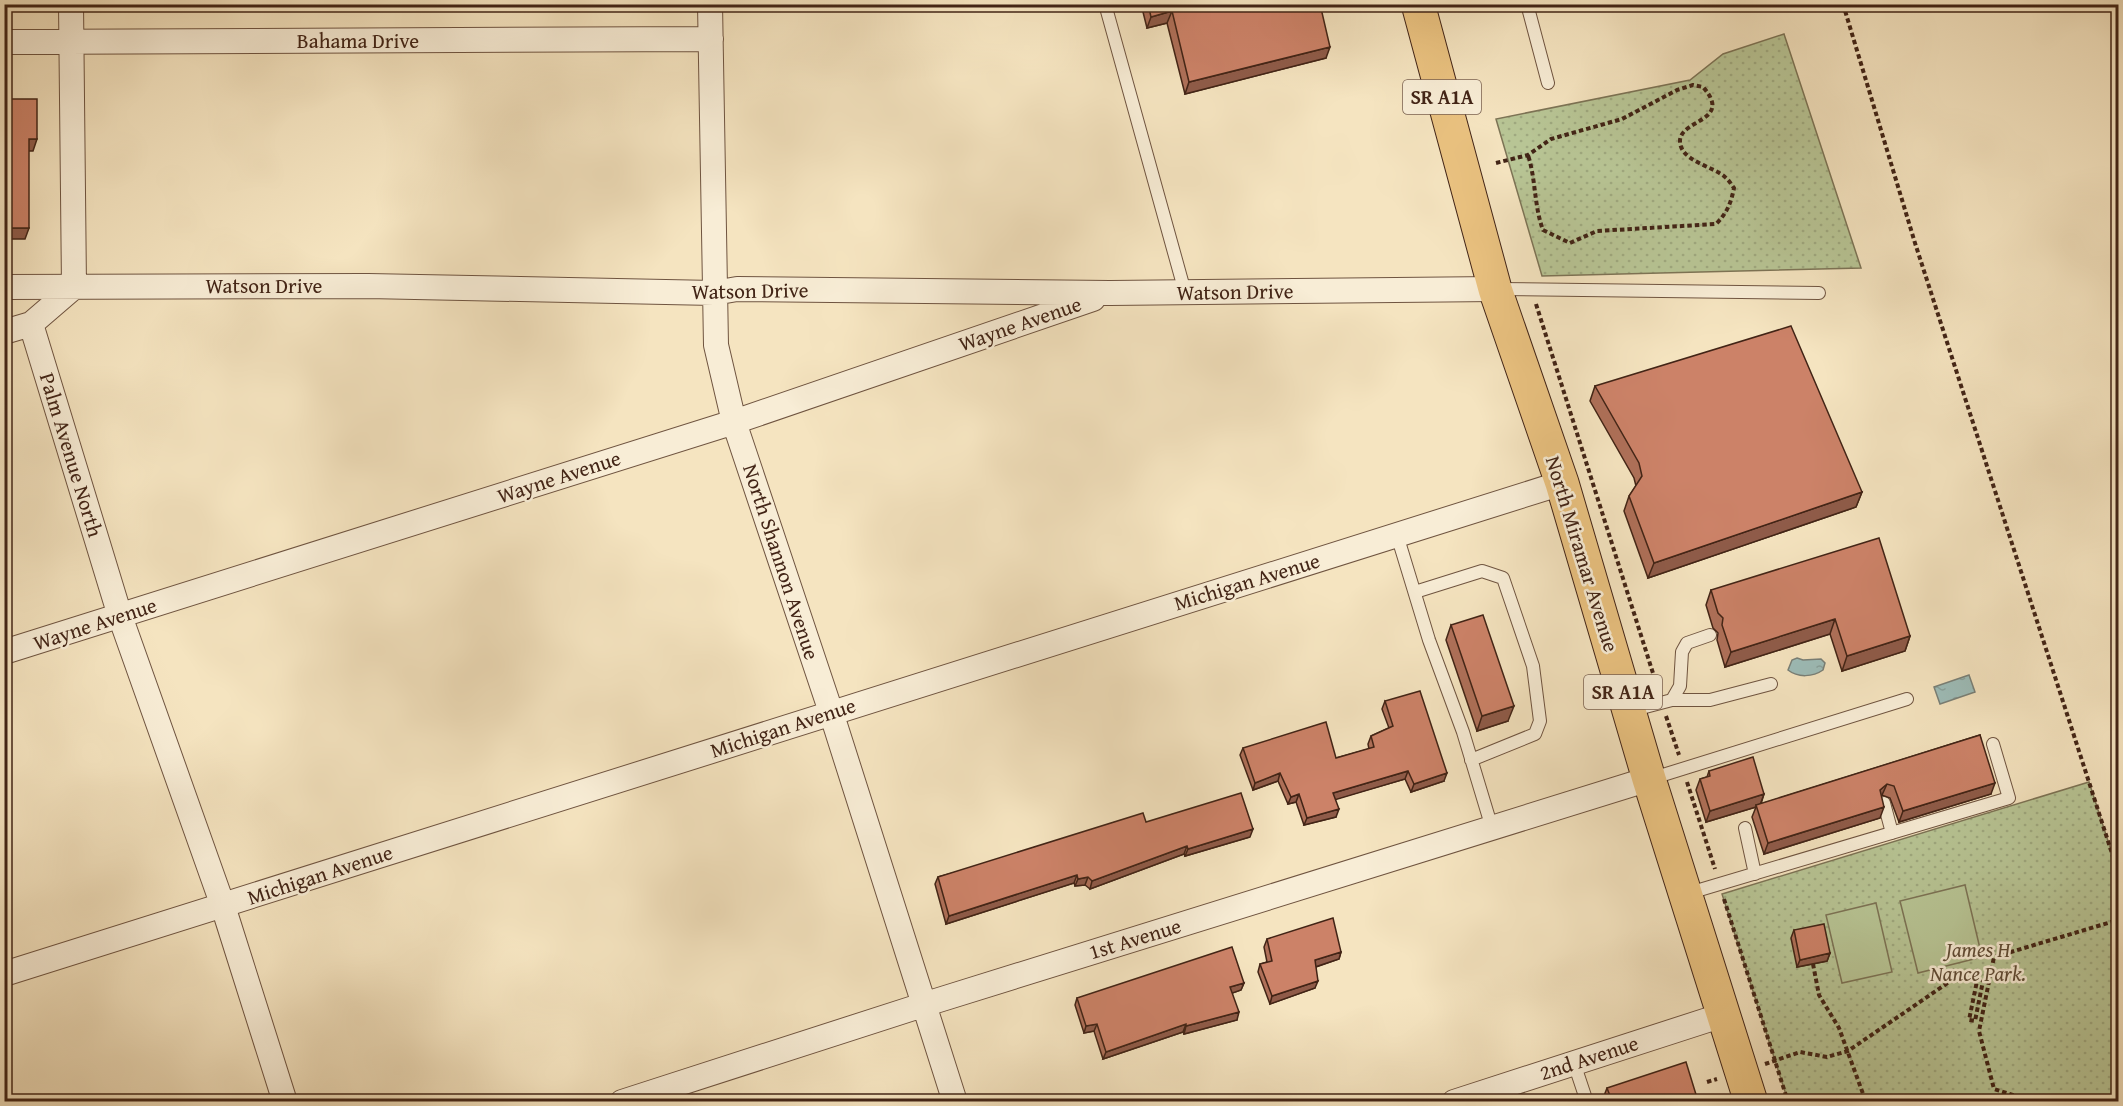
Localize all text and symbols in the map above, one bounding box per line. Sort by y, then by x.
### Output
street label: Bahama Drive [297,25,419,56]
road number: SR A1A [1403,80,1481,114]
street label: Watson Drive [206,270,323,301]
street label: Watson Drive [691,274,809,307]
street label: Watson Drive [1176,275,1294,308]
street label: Wayne Avenue [954,288,1086,359]
street label: Palm Avenue North [32,369,111,541]
street label: Wayne Avenue [493,442,625,511]
street label: North Miramar Avenue [1538,452,1627,656]
street label: North Shannon Avenue [735,460,828,664]
street label: Michigan Avenue [1170,545,1324,618]
street label: Wayne Avenue [29,589,161,658]
road number: SR A1A [1584,675,1662,709]
street label: Michigan Avenue [706,689,860,766]
street label: Michigan Avenue [243,836,397,913]
street label: 1st Avenue [1085,910,1185,967]
park label: James H Nance Park. [1929,934,2026,989]
street label: 2nd Avenue [1535,1027,1642,1088]

